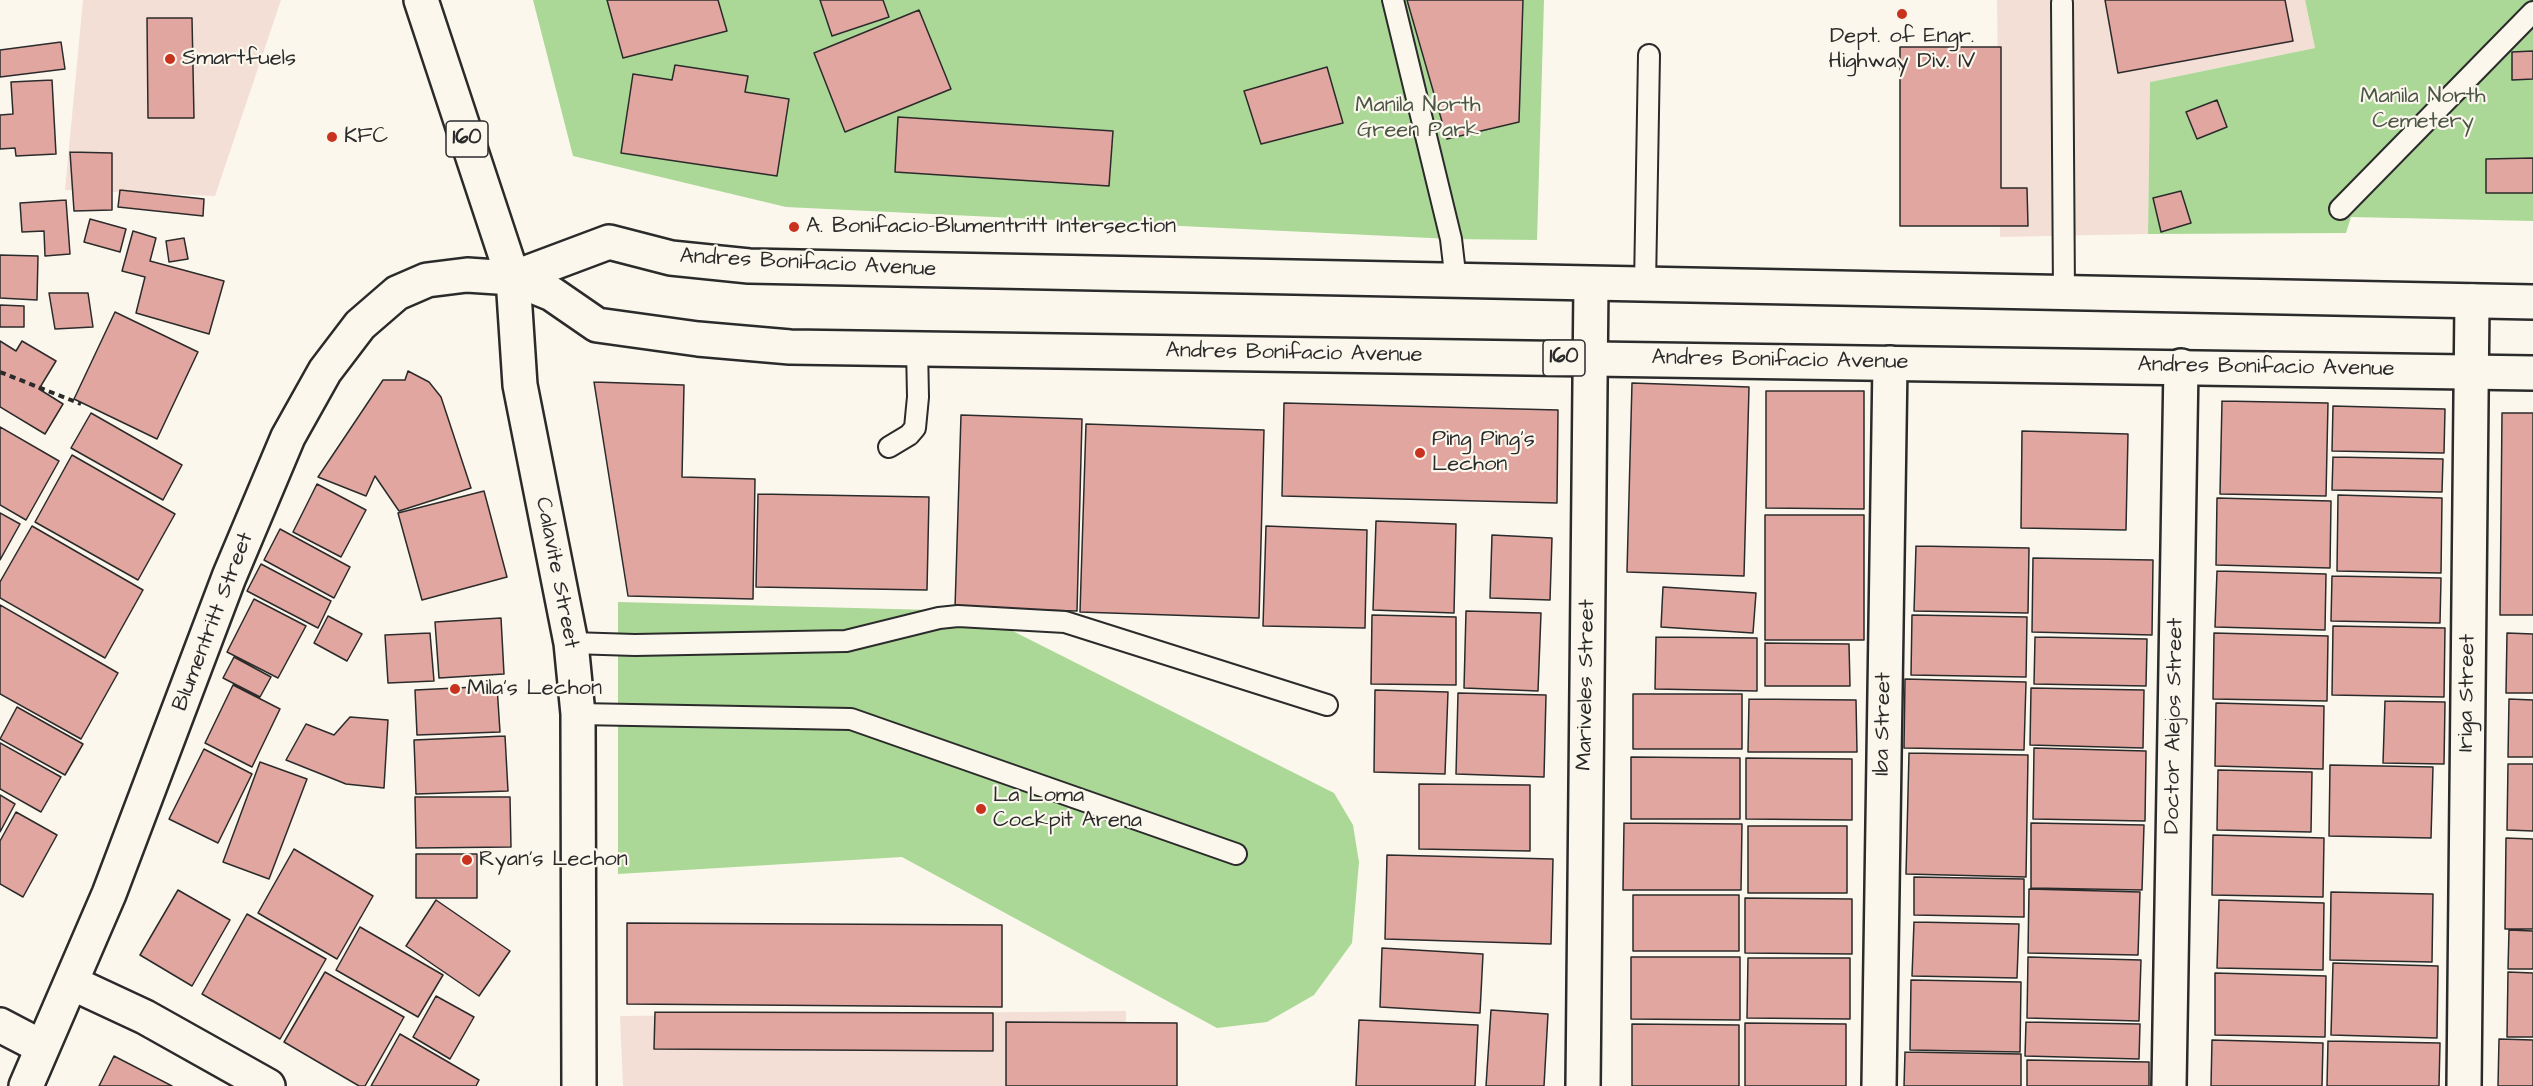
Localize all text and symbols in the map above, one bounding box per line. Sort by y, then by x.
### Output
marker: Dept. of Engr. Highway Div. IV [1895,7,1909,21]
place label: Dept. of Engr. Highway Div. IV [1829,24,1975,76]
place label: Smartfuels [182,46,296,72]
marker: Smartfuels [163,52,177,66]
park label: Manila North Cemetery [2360,84,2486,136]
park label: Manila North Green Park [1355,93,1481,144]
road number: 160 [446,121,488,157]
place label: KFC [344,124,388,150]
marker: KFC [325,130,339,144]
place label: A. Bonifacio–Blumentritt Intersection [806,214,1176,240]
marker: A. Bonifacio–Blumentritt Intersection [787,220,801,234]
street label: Andres Bonifacio Avenue [679,244,937,284]
street label: Andres Bonifacio Avenue [1165,339,1423,369]
road number: 160 [1543,340,1585,376]
street label: Andres Bonifacio Avenue [1651,346,1909,376]
street label: Andres Bonifacio Avenue [2137,353,2395,383]
place label: Ping Ping's Lechon [1432,427,1535,478]
marker: Ping Ping's Lechon [1413,446,1427,460]
street label: Calavite Street [528,495,584,651]
street label: Blumentritt Street [168,529,260,715]
street label: Mariveles Street [1572,599,1602,771]
street label: Doctor Alejos Street [2160,618,2190,834]
street label: Iriga Street [2454,634,2482,752]
street label: Iba Street [1870,672,1898,776]
place label: Mila's Lechon [467,676,602,702]
marker: Mila's Lechon [448,682,462,696]
place label: La Loma Cockpit Arena [993,783,1142,834]
marker: La Loma Cockpit Arena [974,802,988,816]
place label: Ryan's Lechon [479,847,628,873]
marker: Ryan's Lechon [460,853,474,867]

